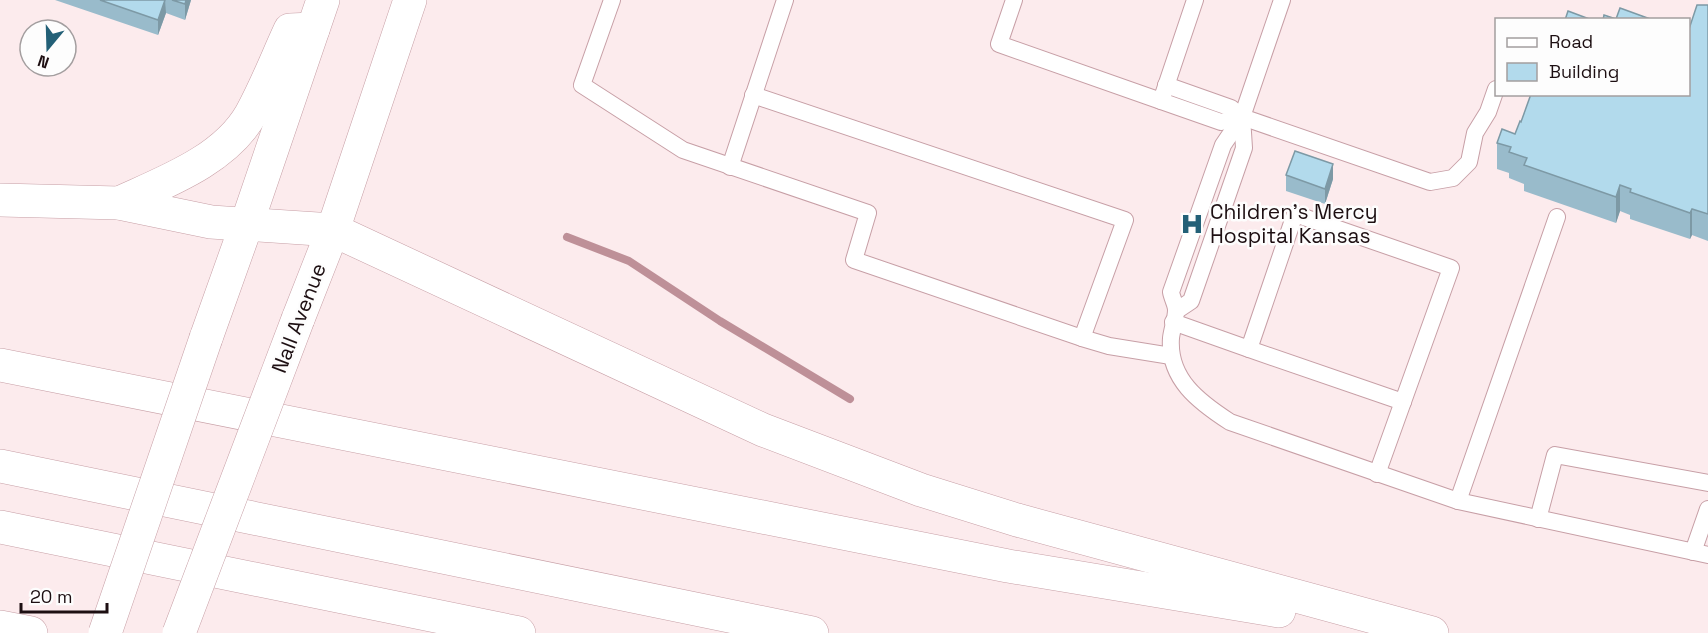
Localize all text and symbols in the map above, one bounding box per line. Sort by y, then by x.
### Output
north arrow [18,18,78,78]
legend [1495,18,1690,96]
text: Road [1549,30,1593,53]
text: N [35,50,52,73]
text: Building [1549,60,1619,83]
place label: Children's Mercy Hospital Kansas [1210,198,1378,249]
hospital icon: Children's Mercy Hospital Kansas [1179,211,1205,237]
street label: Nall Avenue [265,259,332,377]
scale bar [21,576,106,614]
text: 20 m [30,585,73,608]

